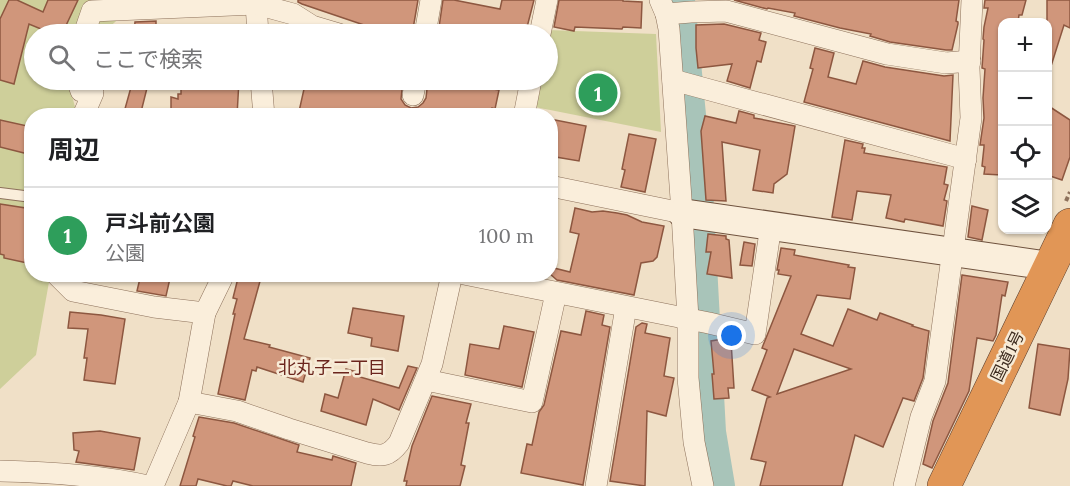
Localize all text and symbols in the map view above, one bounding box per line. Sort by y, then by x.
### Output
map controls [998,18,1052,234]
button: + [998,18,1052,72]
search box [24,24,558,90]
icon: search [45,41,78,74]
text: ここで検索 [93,45,203,73]
pin: 1 [578,70,618,116]
button: − [998,72,1052,126]
button: locate [998,126,1052,180]
text: 周辺 [48,133,100,166]
button: layers [998,180,1052,234]
text: 戸斗前公園 [105,209,215,237]
text: 1 [63,223,72,248]
text: 100 m [479,223,534,248]
text: 公園 [105,240,145,265]
your location [717,321,746,350]
street label: 国道1号 [986,327,1028,385]
district label: 北丸子二丁目 [278,356,386,379]

